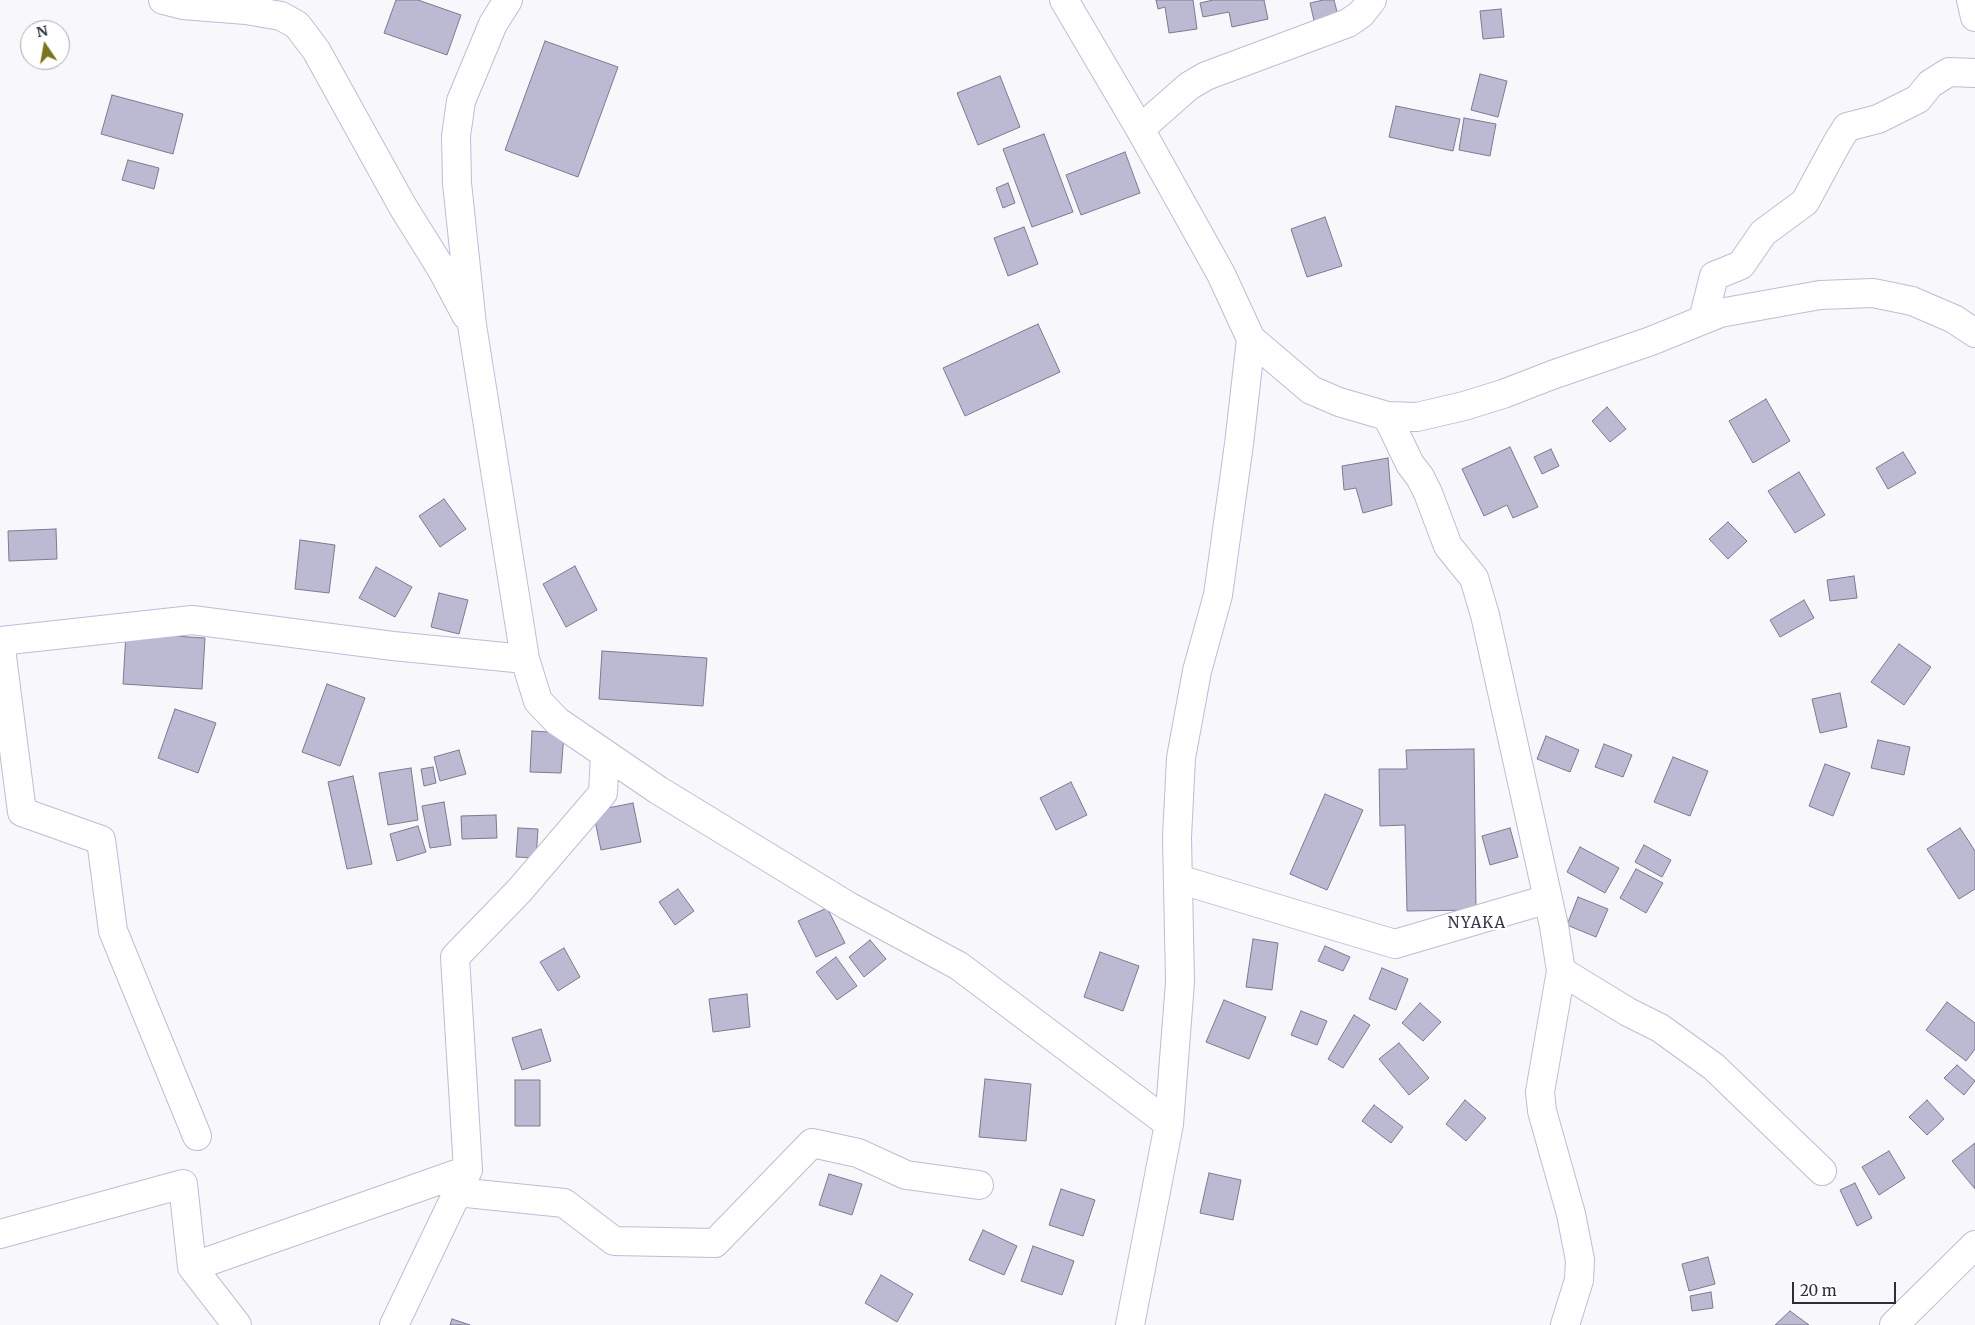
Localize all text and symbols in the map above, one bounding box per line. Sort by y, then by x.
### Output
north arrow [20,20,70,70]
text: N [35,21,49,41]
district label: NYAKA [1447,915,1507,933]
scale bar [1795,1272,1899,1304]
text: 20 m [1800,1281,1837,1300]

